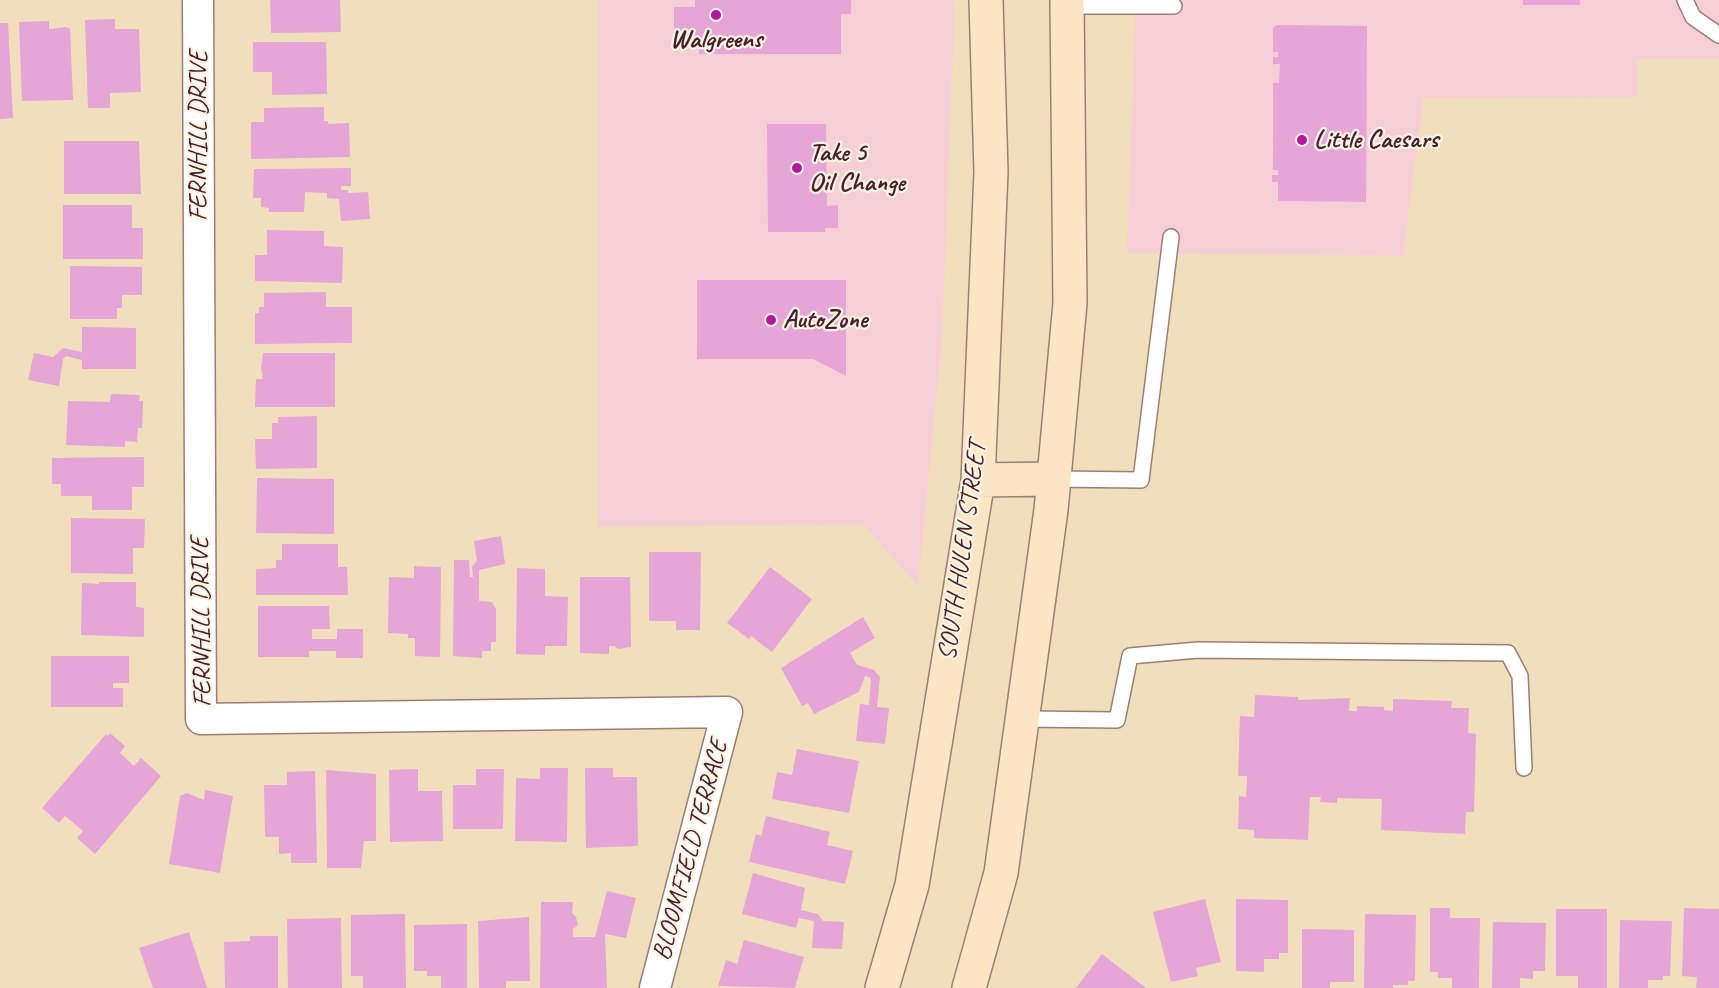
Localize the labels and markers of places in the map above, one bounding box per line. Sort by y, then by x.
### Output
marker: Walgreens [709,8,723,22]
place label: Walgreens [670,24,762,56]
place label: Little Caesars [1314,124,1438,156]
marker: Little Caesars [1295,133,1309,147]
place label: Take 5 Oil Change [809,137,905,198]
marker: Take 5 Oil Change [790,161,804,175]
place label: AutoZone [783,304,867,336]
marker: AutoZone [764,313,778,327]

